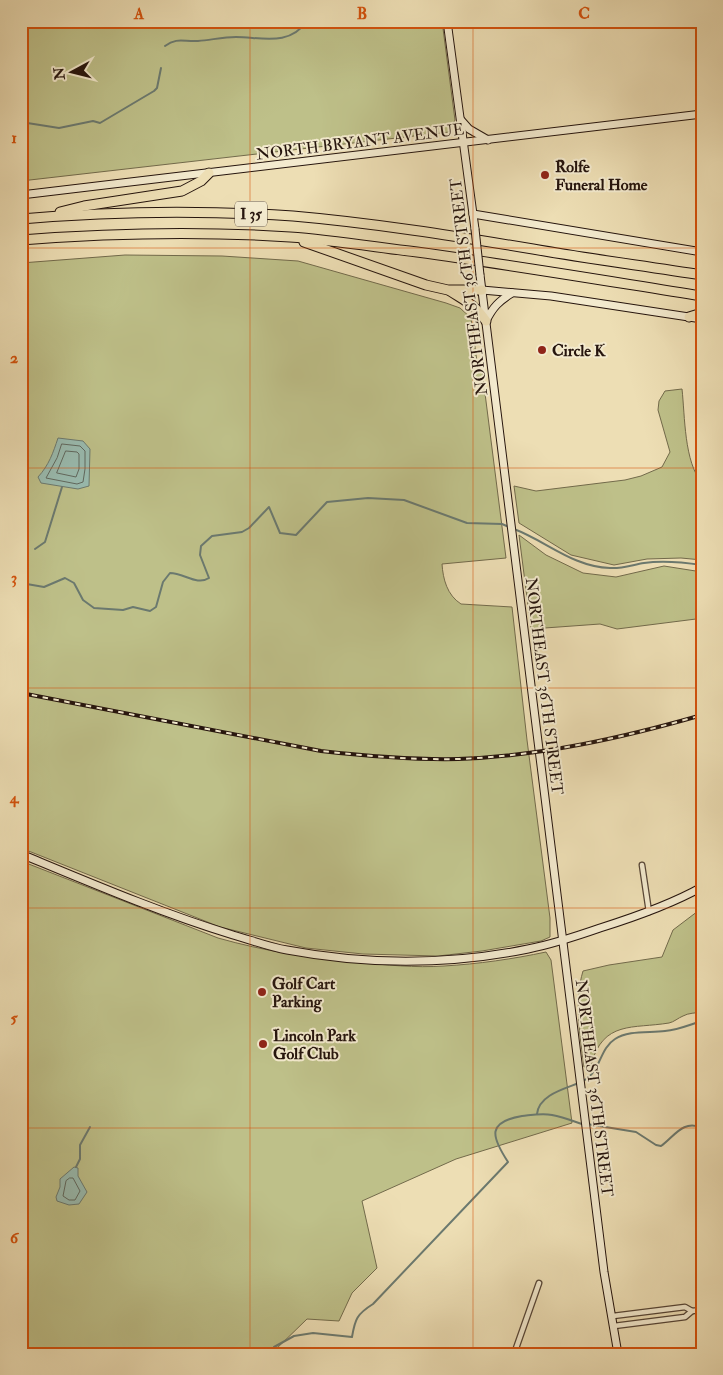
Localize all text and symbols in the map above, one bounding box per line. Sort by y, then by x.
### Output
text: A [133,4,145,24]
text: B [357,4,367,24]
text: C [578,4,590,24]
north arrow [48,48,98,98]
text: N [50,66,69,82]
street label: NORTH BRYANT AVENUE [255,119,465,165]
text: 1 [11,128,17,148]
place label: Rolfe Funeral Home [555,157,648,195]
marker: Rolfe Funeral Home [539,169,551,181]
street label: NORTHEAST 36TH STREET [446,177,492,397]
road number: I 35 [235,202,267,226]
place label: Circle K [552,341,606,361]
marker: Circle K [536,344,548,356]
text: 2 [10,348,18,368]
text: 3 [11,568,17,588]
street label: NORTHEAST 36TH STREET [521,576,567,796]
text: 4 [9,788,20,808]
place label: Golf Cart Parking [272,974,336,1013]
street label: NORTHEAST 36TH STREET [571,978,617,1198]
marker: Golf Cart Parking [256,986,268,998]
text: 5 [10,1008,18,1028]
place label: Lincoln Park Golf Club [273,1026,356,1064]
marker: Lincoln Park Golf Club [257,1038,269,1050]
text: 6 [10,1228,20,1248]

